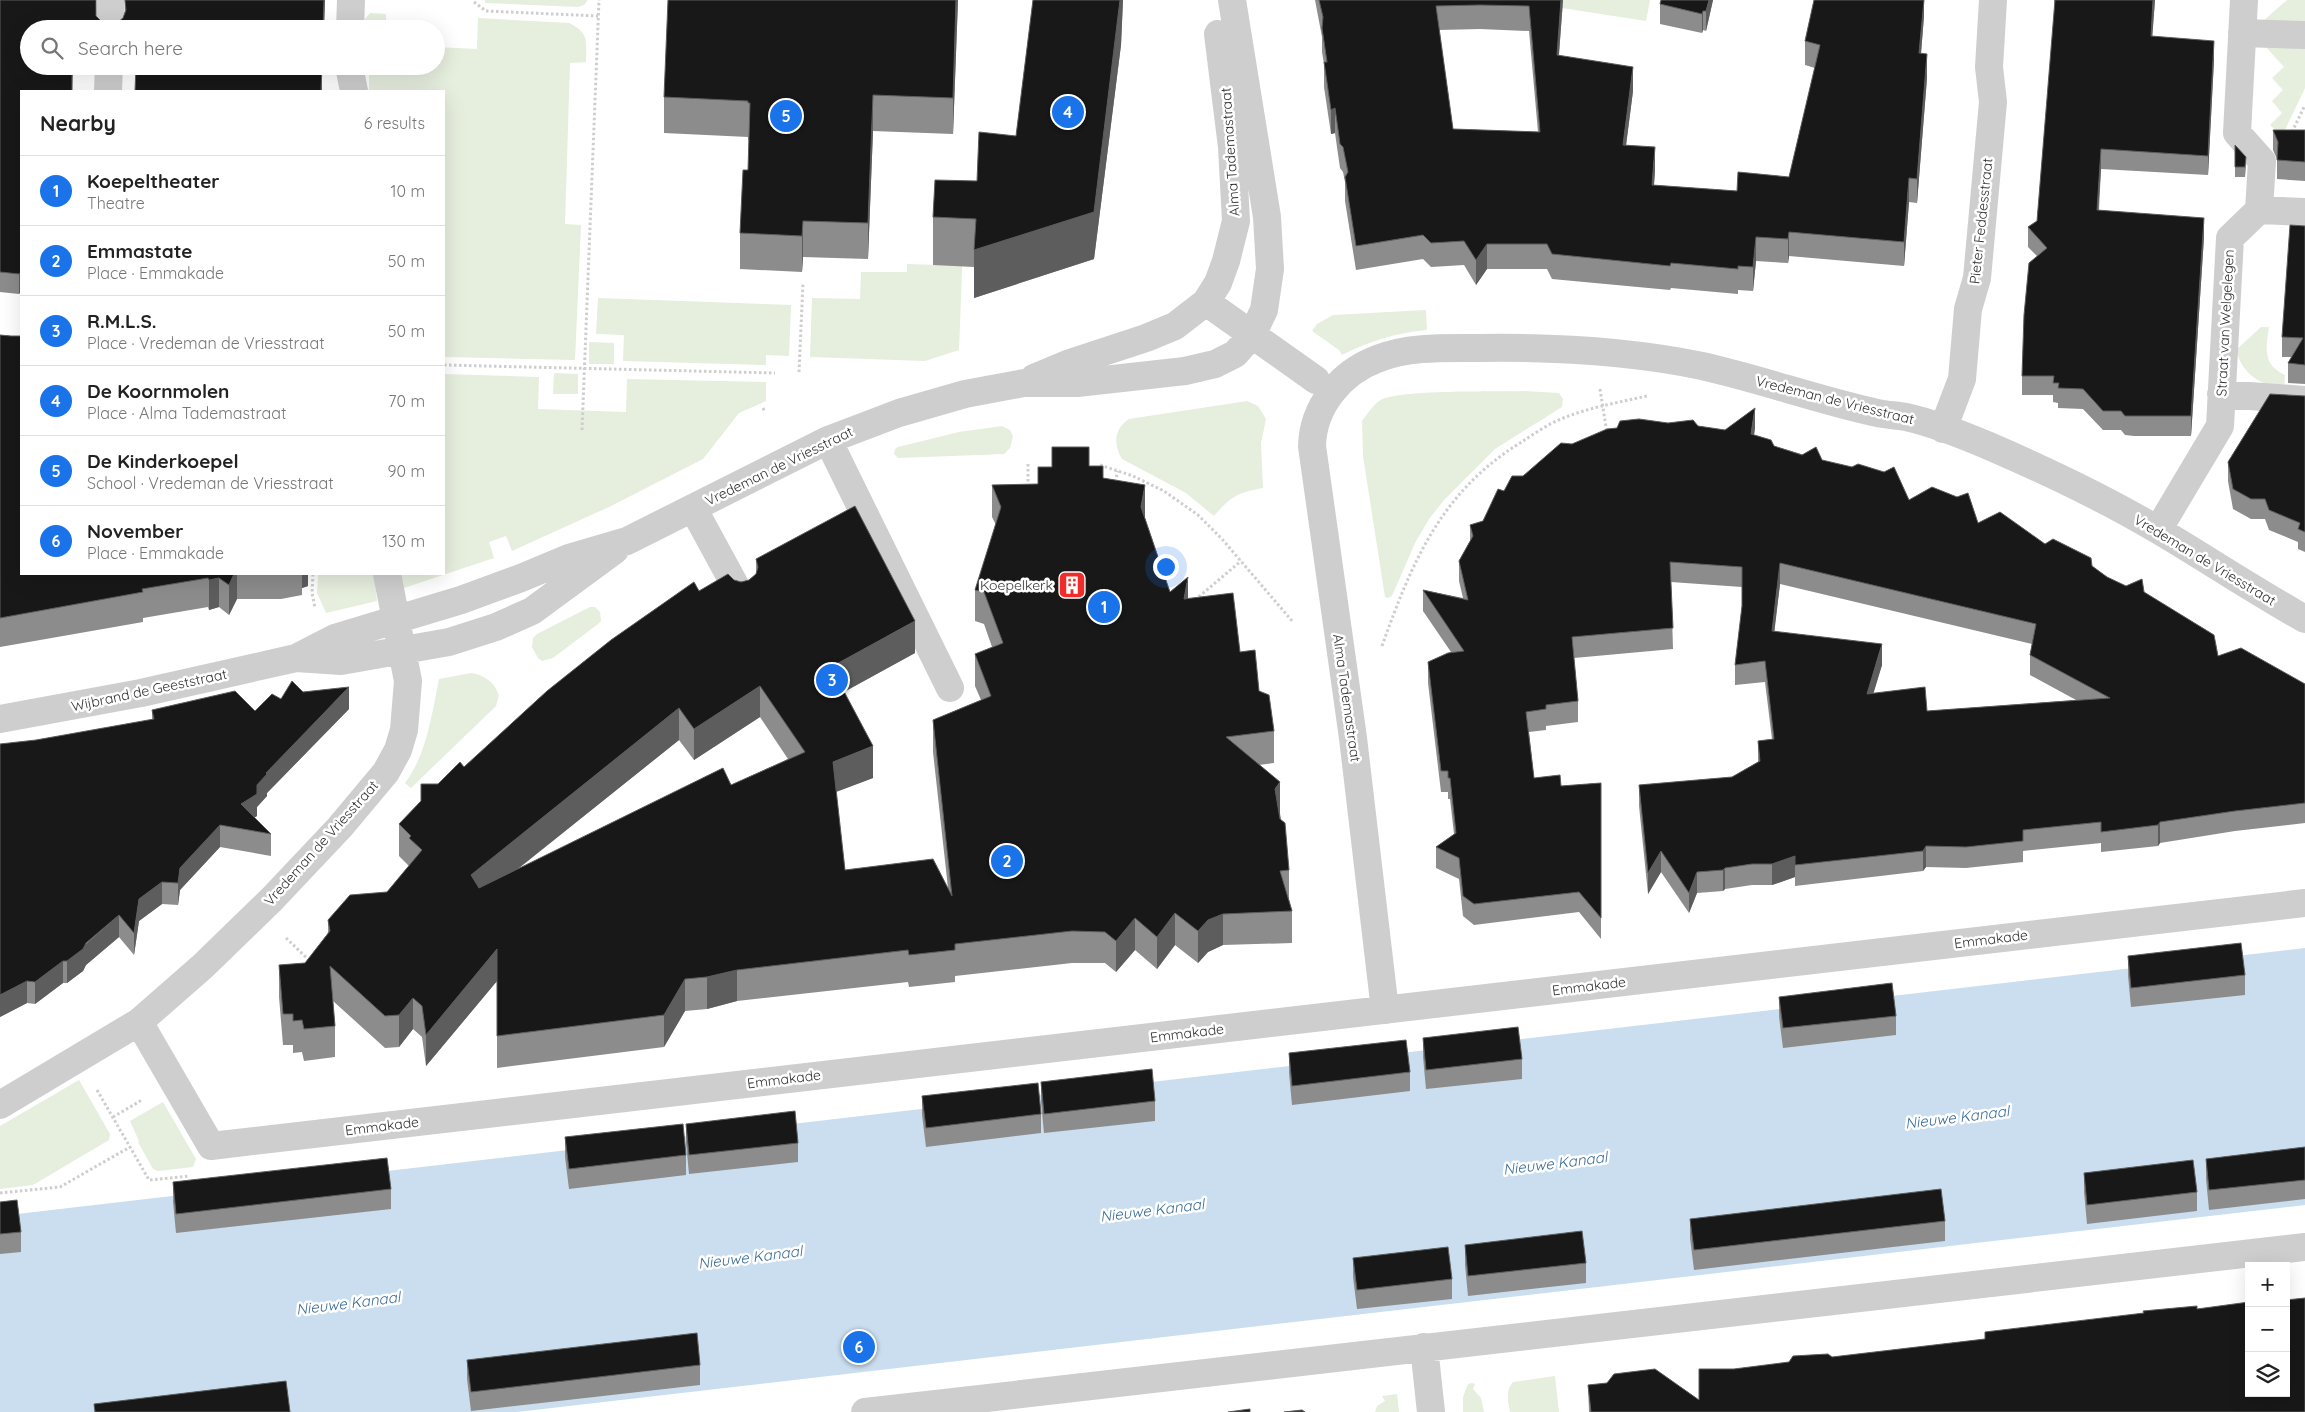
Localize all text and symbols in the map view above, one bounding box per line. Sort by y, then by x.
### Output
search box [20,20,445,75]
icon: search [38,34,66,62]
text: Search here [78,36,183,60]
street label: Alma Tademastraat [1217,87,1243,217]
pin: 4 [1052,93,1084,131]
pin: 5 [770,97,802,135]
text: Nearby [40,110,116,136]
text: 6 results [364,113,425,133]
street label: Pieter Feddesstraat [1965,157,1997,285]
text: Koepeltheater [87,169,220,193]
text: 1 [53,181,59,201]
text: 10 m [391,181,425,201]
text: Theatre [87,193,145,213]
text: Emmastate [87,239,193,263]
street label: Straat van Welgelegen [2212,249,2238,397]
text: 2 [51,251,61,271]
text: 50 m [388,251,425,271]
text: Place · Emmakade [87,263,224,283]
text: R.M.L.S. [87,309,157,333]
text: 3 [52,321,60,341]
text: 50 m [388,321,425,341]
text: Place · Vredeman de Vriesstraat [87,333,325,353]
street label: Vredeman de Vriesstraat [1754,372,1916,428]
text: De Koornmolen [87,379,229,403]
text: 4 [51,391,61,411]
text: 70 m [388,391,425,411]
text: Place · Alma Tademastraat [87,403,286,423]
street label: Vredeman de Vriesstraat [702,422,856,510]
text: De Kinderkoepel [87,449,239,473]
text: 5 [51,461,61,481]
text: 90 m [388,461,425,481]
text: School · Vredeman de Vriesstraat [87,473,334,493]
street label: Vredeman de Vriesstraat [2131,510,2279,610]
text: November [87,519,183,543]
text: 6 [52,531,60,551]
text: 130 m [382,531,425,551]
text: Place · Emmakade [87,543,224,563]
your location [1153,554,1179,580]
building icon: Koepelkerk [1057,570,1087,600]
place label: Koepelkerk [980,576,1053,594]
pin: 1 [1088,588,1120,626]
street label: Alma Tademastraat [1329,633,1365,763]
pin: 3 [816,661,848,699]
street label: Wijbrand de Geeststraat [70,665,229,715]
street label: Vredeman de Vriesstraat [260,776,382,909]
pin: 2 [991,842,1023,880]
street label: Emmakade [1953,926,2029,952]
street label: Emmakade [1551,973,1627,999]
street label: Emmakade [1149,1020,1225,1046]
street label: Emmakade [746,1066,822,1092]
water label: Nieuwe Kanaal [1904,1101,2012,1133]
street label: Emmakade [344,1113,420,1139]
water label: Nieuwe Kanaal [1502,1147,1610,1179]
water label: Nieuwe Kanaal [1099,1194,1207,1226]
water label: Nieuwe Kanaal [697,1241,805,1273]
map controls [2245,1262,2290,1397]
button: + [2245,1262,2290,1307]
water label: Nieuwe Kanaal [295,1287,403,1319]
button: − [2245,1307,2290,1352]
pin: 6 [843,1328,875,1366]
button: layers [2245,1352,2290,1397]

